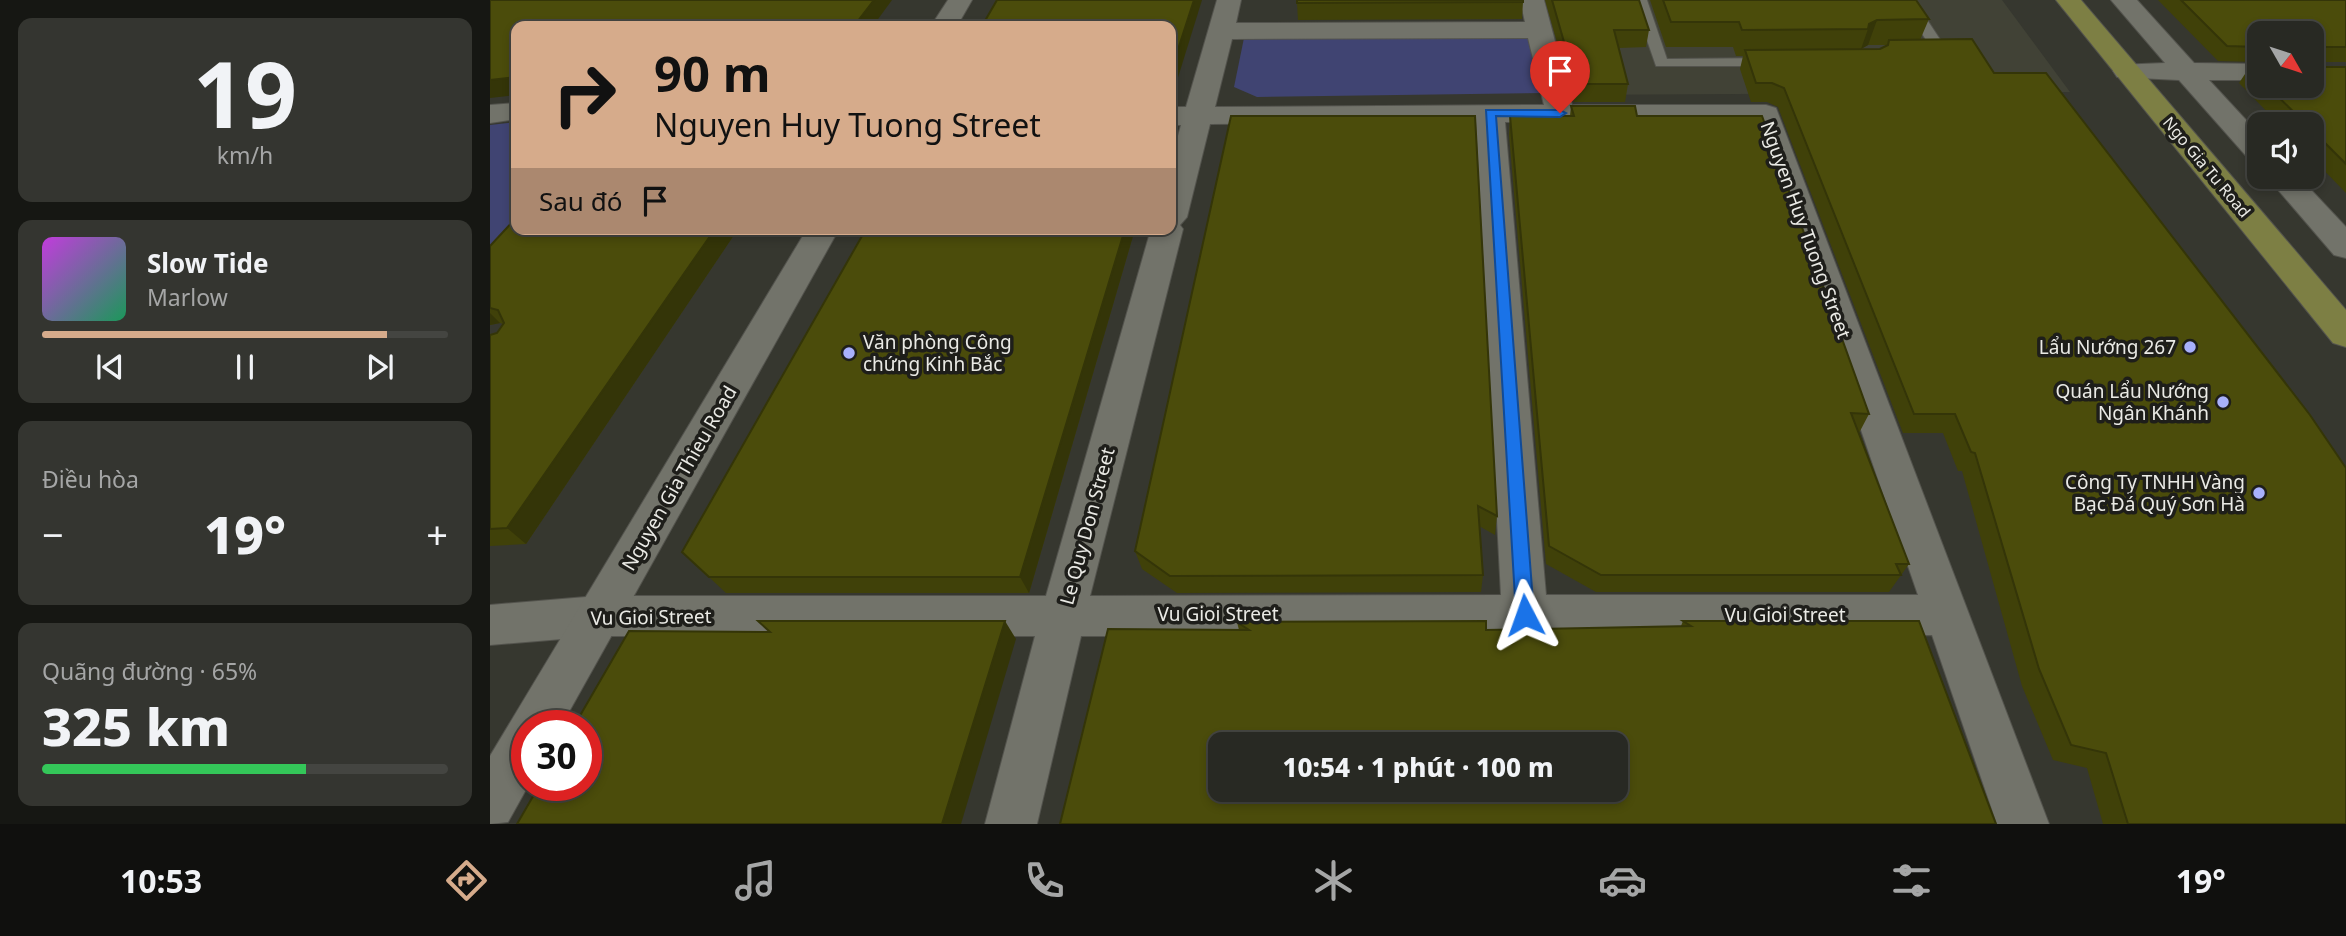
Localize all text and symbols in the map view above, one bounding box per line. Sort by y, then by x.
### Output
north arrow [2247,21,2324,98]
map controls [2247,21,2324,189]
text: 19 [193,31,297,155]
text: 90 m [654,40,771,106]
pin [1530,41,1590,113]
icon: right [539,49,630,140]
icon: arrive [1541,52,1579,90]
text: Nguyen Huy Tuong Street [654,103,1041,146]
street label: Ngo Gia Tu Road [2158,112,2256,222]
button: sound [2247,112,2324,189]
street label: Nguyen Huy Tuong Street [1755,118,1858,342]
text: km/h [217,139,273,171]
icon: arrive [636,182,674,220]
text: Sau đó [539,183,622,219]
text: Slow Tide [147,245,269,281]
text: Marlow [147,281,228,313]
place label: Văn phòng Công chứng Kinh Bắc [863,329,1012,377]
place label: Lẩu Nướng 267 [2039,334,2176,360]
marker: Lẩu Nướng 267 [2182,339,2198,355]
marker: Văn phòng Công chứng Kinh Bắc [841,345,857,361]
icon: previous [91,348,129,386]
icon: pause [226,348,264,386]
icon: next [361,348,399,386]
place label: Quán Lẩu Nướng Ngân Khánh [2055,378,2209,426]
street label: Nguyen Gia Thieu Road [615,381,743,575]
marker: Quán Lẩu Nướng Ngân Khánh [2215,394,2231,410]
street label: Le Quy Don Street [1053,444,1121,608]
text: Điều hòa [42,463,139,495]
place label: Công Ty TNHH Vàng Bạc Đá Quý Sơn Hà [2065,469,2245,517]
marker: Công Ty TNHH Vàng Bạc Đá Quý Sơn Hà [2251,485,2267,501]
text: 19° [204,498,286,569]
text: − [42,508,64,560]
text: + [426,508,448,560]
position arrow [1488,578,1562,652]
street label: Vu Gioi Street [1157,601,1279,627]
street label: Vu Gioi Street [1724,602,1846,628]
street label: Vu Gioi Street [590,603,712,631]
text: Quãng đường · 65% [42,655,257,687]
text: 325 km [42,690,230,761]
speed limit sign: 30 [511,710,602,801]
text: 10:54 · 1 phút · 100 m [1282,749,1554,785]
icon: directions [442,856,491,905]
icon: music [731,856,780,905]
icon: phone [1020,856,1069,905]
icon: climate [1309,856,1358,905]
icon: car [1598,856,1647,905]
icon: filters [1887,856,1936,905]
text: 10:53 [120,859,202,902]
text: 19° [2176,859,2226,902]

